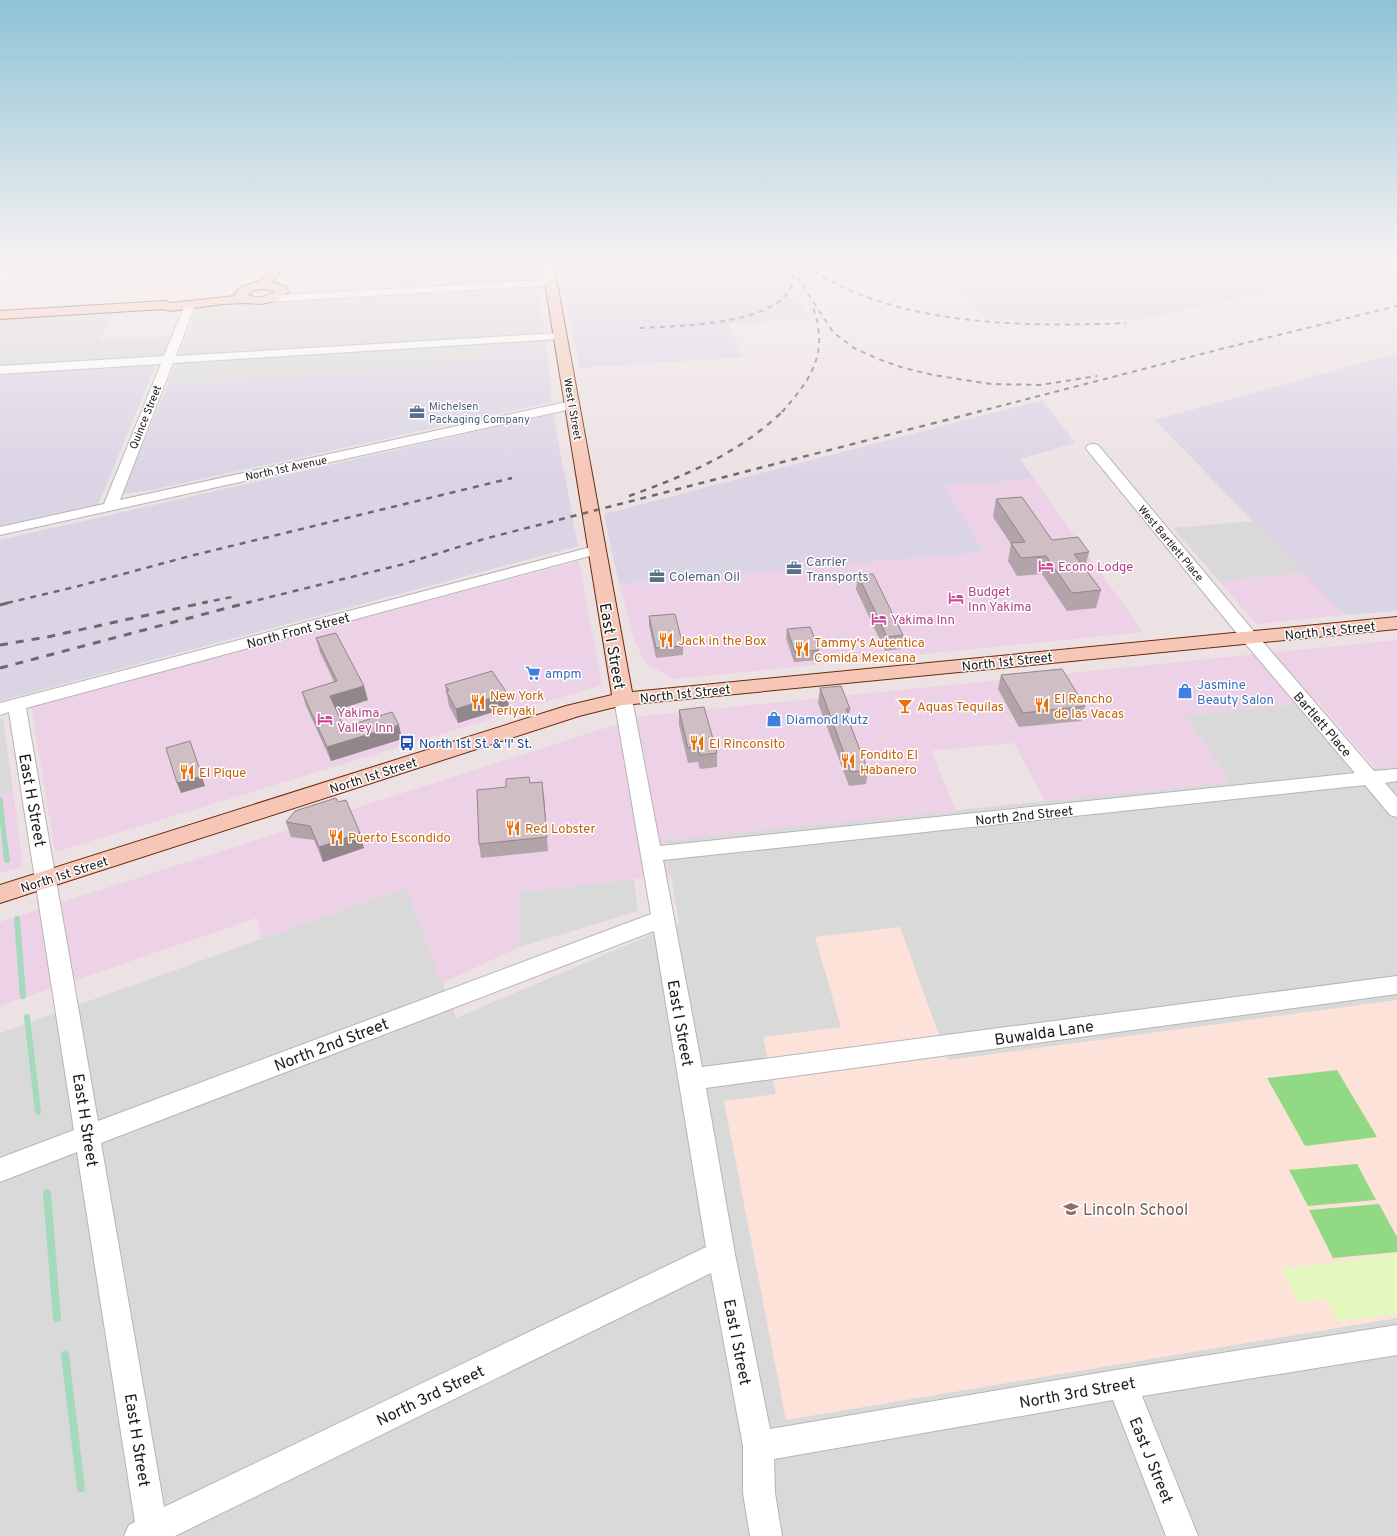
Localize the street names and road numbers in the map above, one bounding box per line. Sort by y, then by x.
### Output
street label: West I Street [560,377,584,441]
street label: Quince Street [127,383,165,451]
street label: North 1st Avenue [244,453,328,484]
street label: West Bartlett Place [1134,503,1206,585]
street label: East I Street [594,602,628,691]
street label: North Front Street [245,610,352,653]
street label: North 1st Street [1284,619,1376,645]
street label: North 1st Street [961,650,1053,676]
street label: North 1st Street [639,682,731,708]
street label: Bartlett Place [1289,690,1354,761]
street label: East H Street [13,752,49,848]
street label: North 1st Street [328,755,419,799]
street label: North 2nd Street [974,804,1074,830]
street label: North 1st Street [19,854,110,898]
street label: East I Street [662,979,696,1068]
street label: North 2nd Street [272,1015,392,1077]
street label: Buwalda Lane [993,1017,1095,1051]
street label: East H Street [67,1072,101,1168]
street label: East I Street [718,1298,754,1387]
street label: North 3rd Street [374,1362,488,1432]
street label: North 3rd Street [1018,1374,1137,1414]
street label: East H Street [119,1392,153,1488]
street label: East J Street [1124,1415,1177,1507]

